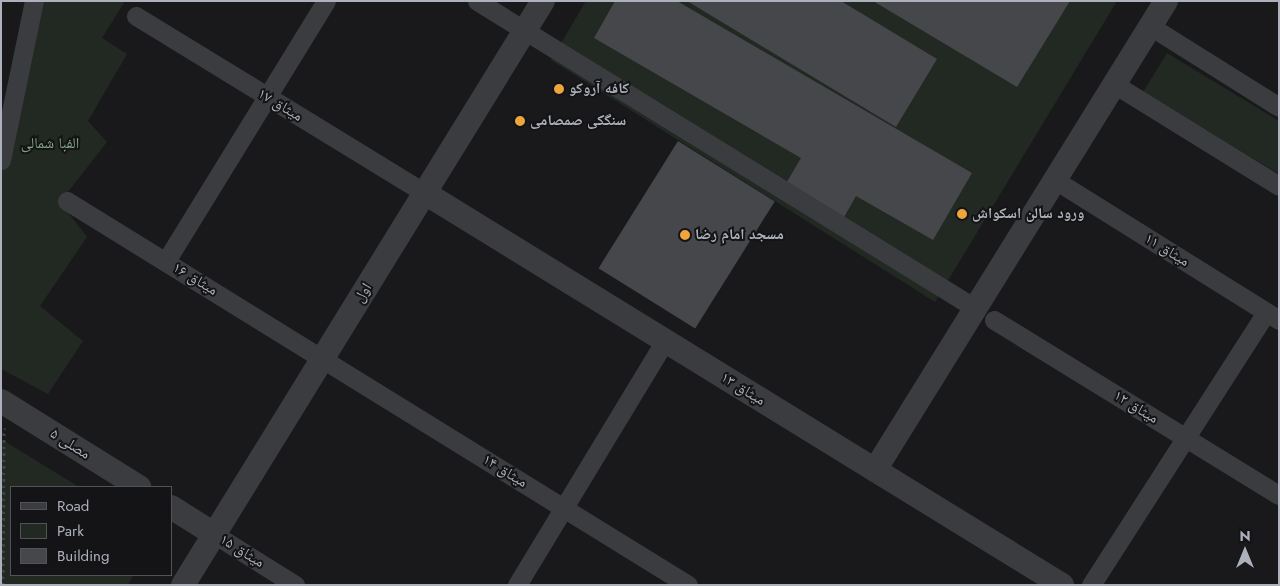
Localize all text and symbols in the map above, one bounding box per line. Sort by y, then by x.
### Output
place label: کافه آروکو [569,80,629,98]
marker: کافه آروکو [553,83,565,95]
street label: میثاق ۱۷ [254,85,306,125]
place label: سنگکی صمصامی [530,112,626,130]
marker: سنگکی صمصامی [514,115,526,127]
park label: الفبا شمالی [21,135,79,153]
place label: ورود سالن اسکواش [972,205,1084,223]
marker: ورود سالن اسکواش [956,208,968,220]
place label: مسجد امام رضا [695,226,784,244]
marker: مسجد امام رضا [679,229,691,241]
street label: میثاق ۱۱ [1141,229,1193,271]
street label: میثاق ۱۶ [169,259,221,299]
street label: اول [350,280,376,306]
street label: میثاق ۱۳ [717,368,769,410]
street label: میثاق ۱۲ [1110,386,1162,428]
street label: مصلی ۵ [47,425,93,463]
street label: میثاق ۱۴ [479,450,531,492]
legend [10,486,172,576]
text: Road [57,495,89,517]
text: Park [57,520,84,542]
north arrow [1220,526,1270,576]
text: N [1239,526,1251,546]
street label: میثاق ۱۵ [216,530,268,572]
text: Building [57,545,109,567]

